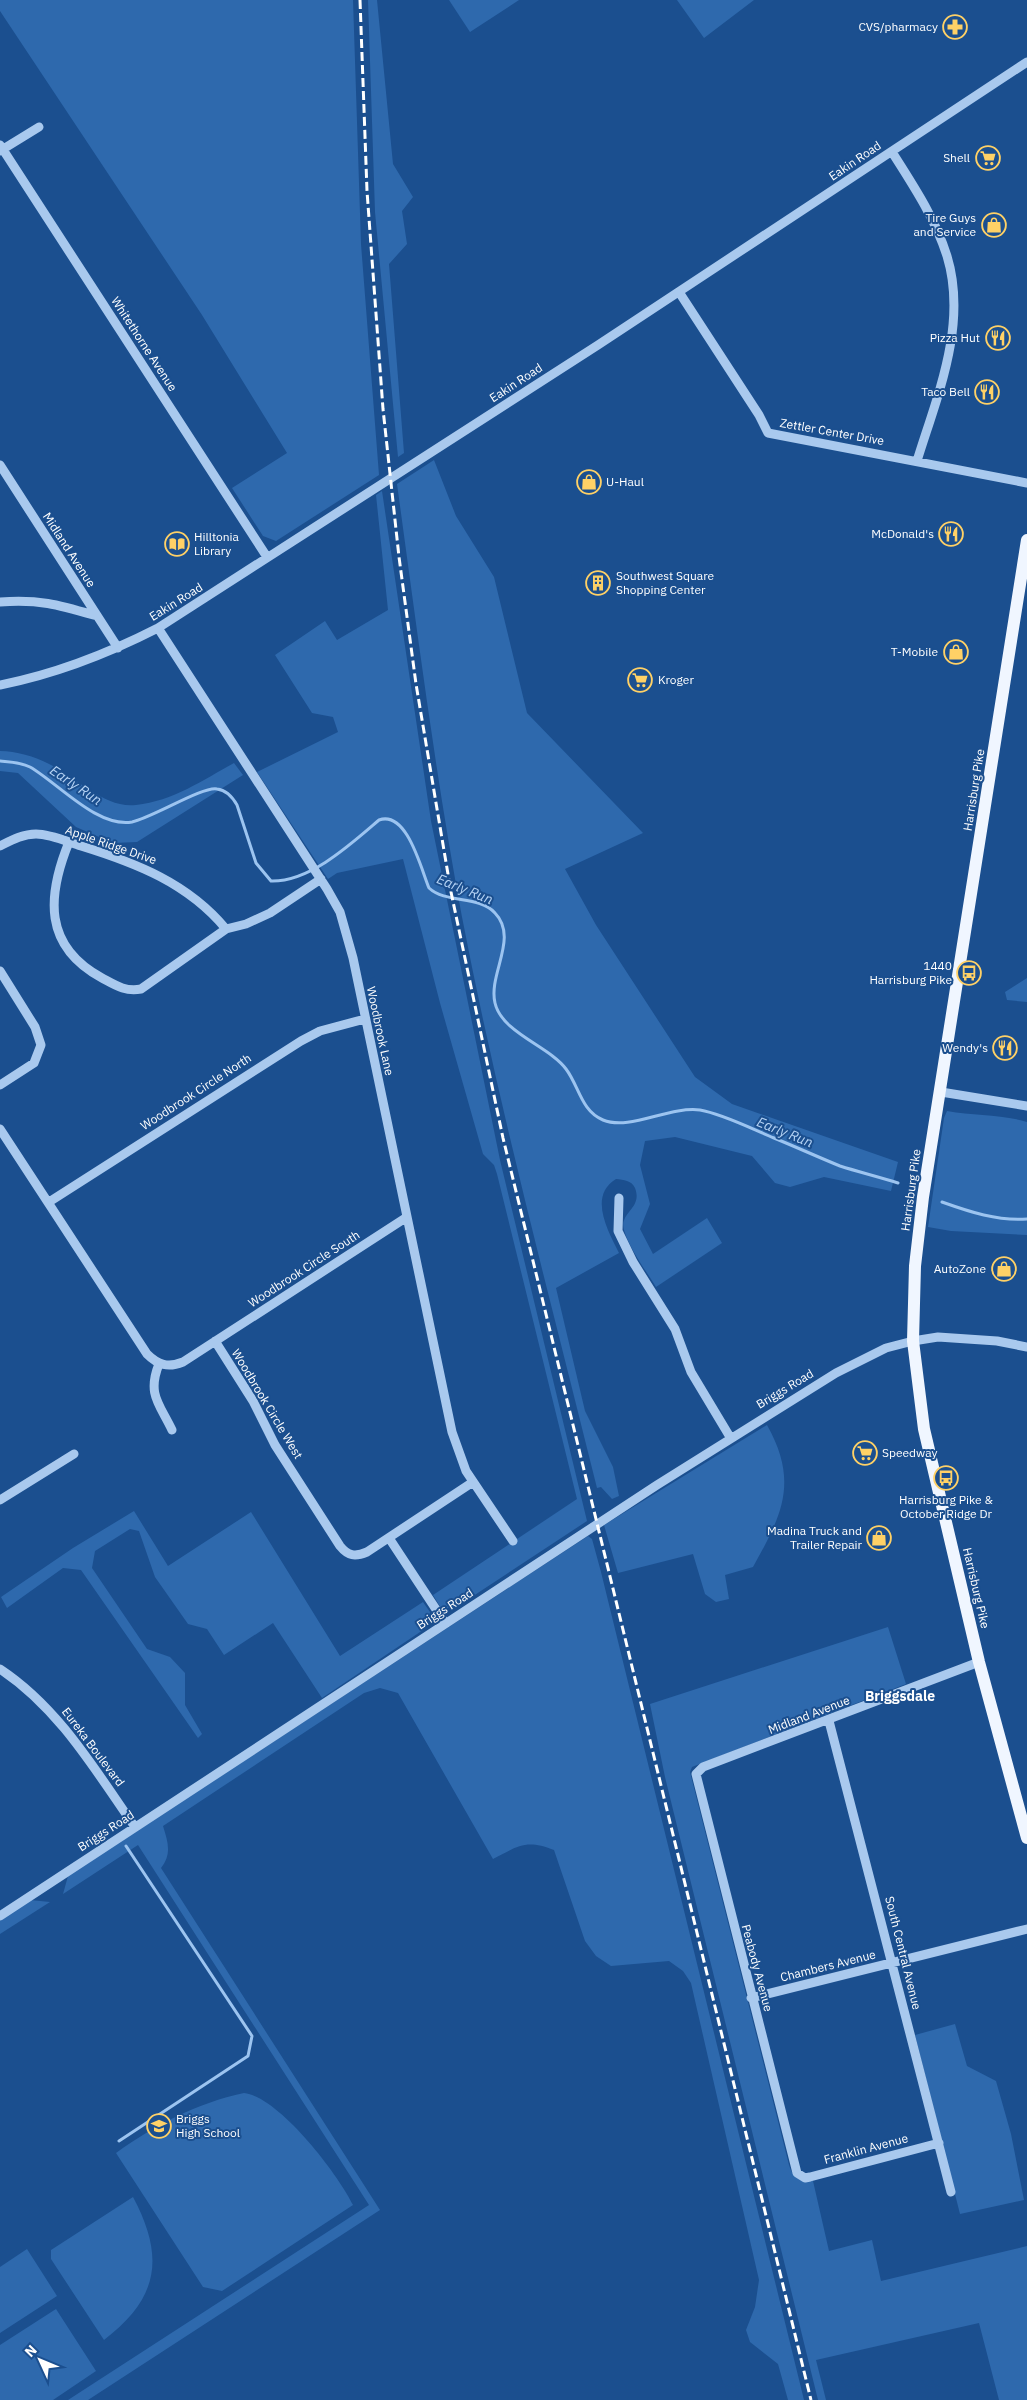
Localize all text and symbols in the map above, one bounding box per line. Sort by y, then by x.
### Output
pharmacy icon: CVS/pharmacy [942,14,968,40]
place label: CVS/pharmacy [858,19,938,34]
street label: Eakin Road [826,138,884,184]
supermarket icon: Shell [975,145,1001,171]
place label: Shell [943,150,970,165]
place label: Tire Guys and Service [913,210,976,239]
shop icon: Tire Guys and Service [981,212,1007,238]
street label: Whitethorne Avenue [108,294,181,394]
restaurant icon: Pizza Hut [985,325,1011,351]
place label: Pizza Hut [930,330,980,345]
street label: Eakin Road [486,360,545,405]
restaurant icon: Taco Bell [974,379,1000,405]
place label: Taco Bell [921,384,970,399]
street label: Zettler Center Drive [779,415,886,448]
shop icon: U-Haul [576,469,602,495]
place label: U-Haul [606,474,644,489]
street label: Midland Avenue [40,510,99,590]
restaurant icon: McDonald's [938,521,964,547]
place label: McDonald's [871,526,934,541]
place label: Hilltonia Library [194,529,240,558]
library icon: Hilltonia Library [164,531,190,557]
place label: Southwest Square Shopping Center [616,568,715,597]
building icon: Southwest Square Shopping Center [585,570,611,596]
street label: Eakin Road [146,579,205,624]
shop icon: T-Mobile [943,639,969,665]
place label: T-Mobile [891,644,938,659]
supermarket icon: Kroger [627,667,653,693]
place label: Kroger [658,672,694,687]
street label: Harrisburg Pike [960,748,987,832]
water label: Early Run [47,761,106,809]
street label: Apple Ridge Drive [64,822,159,867]
water label: Early Run [434,870,496,908]
place label: 1440 Harrisburg Pike [869,958,952,987]
bus stop icon: 1440 Harrisburg Pike [956,960,982,986]
street label: Woodbrook Lane [364,985,397,1077]
restaurant icon: Wendy's [992,1035,1018,1061]
place label: Wendy's [942,1040,988,1055]
street label: Woodbrook Circle North [138,1050,254,1133]
water label: Early Run [754,1113,816,1151]
street label: Harrisburg Pike [897,1148,924,1232]
street label: Woodbrook Circle South [245,1227,362,1310]
shop icon: AutoZone [991,1256,1017,1282]
place label: AutoZone [934,1261,986,1276]
street label: Woodbrook Circle West [229,1346,306,1461]
street label: Briggs Road [753,1366,816,1412]
supermarket icon: Speedway [852,1440,878,1466]
place label: Speedway [882,1445,938,1460]
bus stop icon: Harrisburg Pike & October Ridge Dr [933,1465,959,1491]
place label: Harrisburg Pike & October Ridge Dr [899,1492,994,1521]
place label: Madina Truck and Trailer Repair [767,1523,863,1552]
shop icon: Madina Truck and Trailer Repair [866,1525,892,1551]
street label: Harrisburg Pike [960,1546,993,1630]
street label: Briggs Road [414,1585,476,1632]
district label: Briggsdale [865,1687,935,1705]
street label: Midland Avenue [766,1692,852,1737]
street label: Eureka Boulevard [59,1704,128,1789]
street label: Briggs Road [75,1807,137,1854]
street label: South Central Avenue [882,1895,925,2012]
street label: Peabody Avenue [739,1923,776,2013]
street label: Chambers Avenue [779,1946,878,1985]
place label: Briggs High School [176,2111,240,2140]
school or university icon: Briggs High School [146,2113,172,2139]
street label: Franklin Avenue [822,2130,910,2167]
north arrow [15,2335,65,2385]
text: N [21,2341,41,2361]

